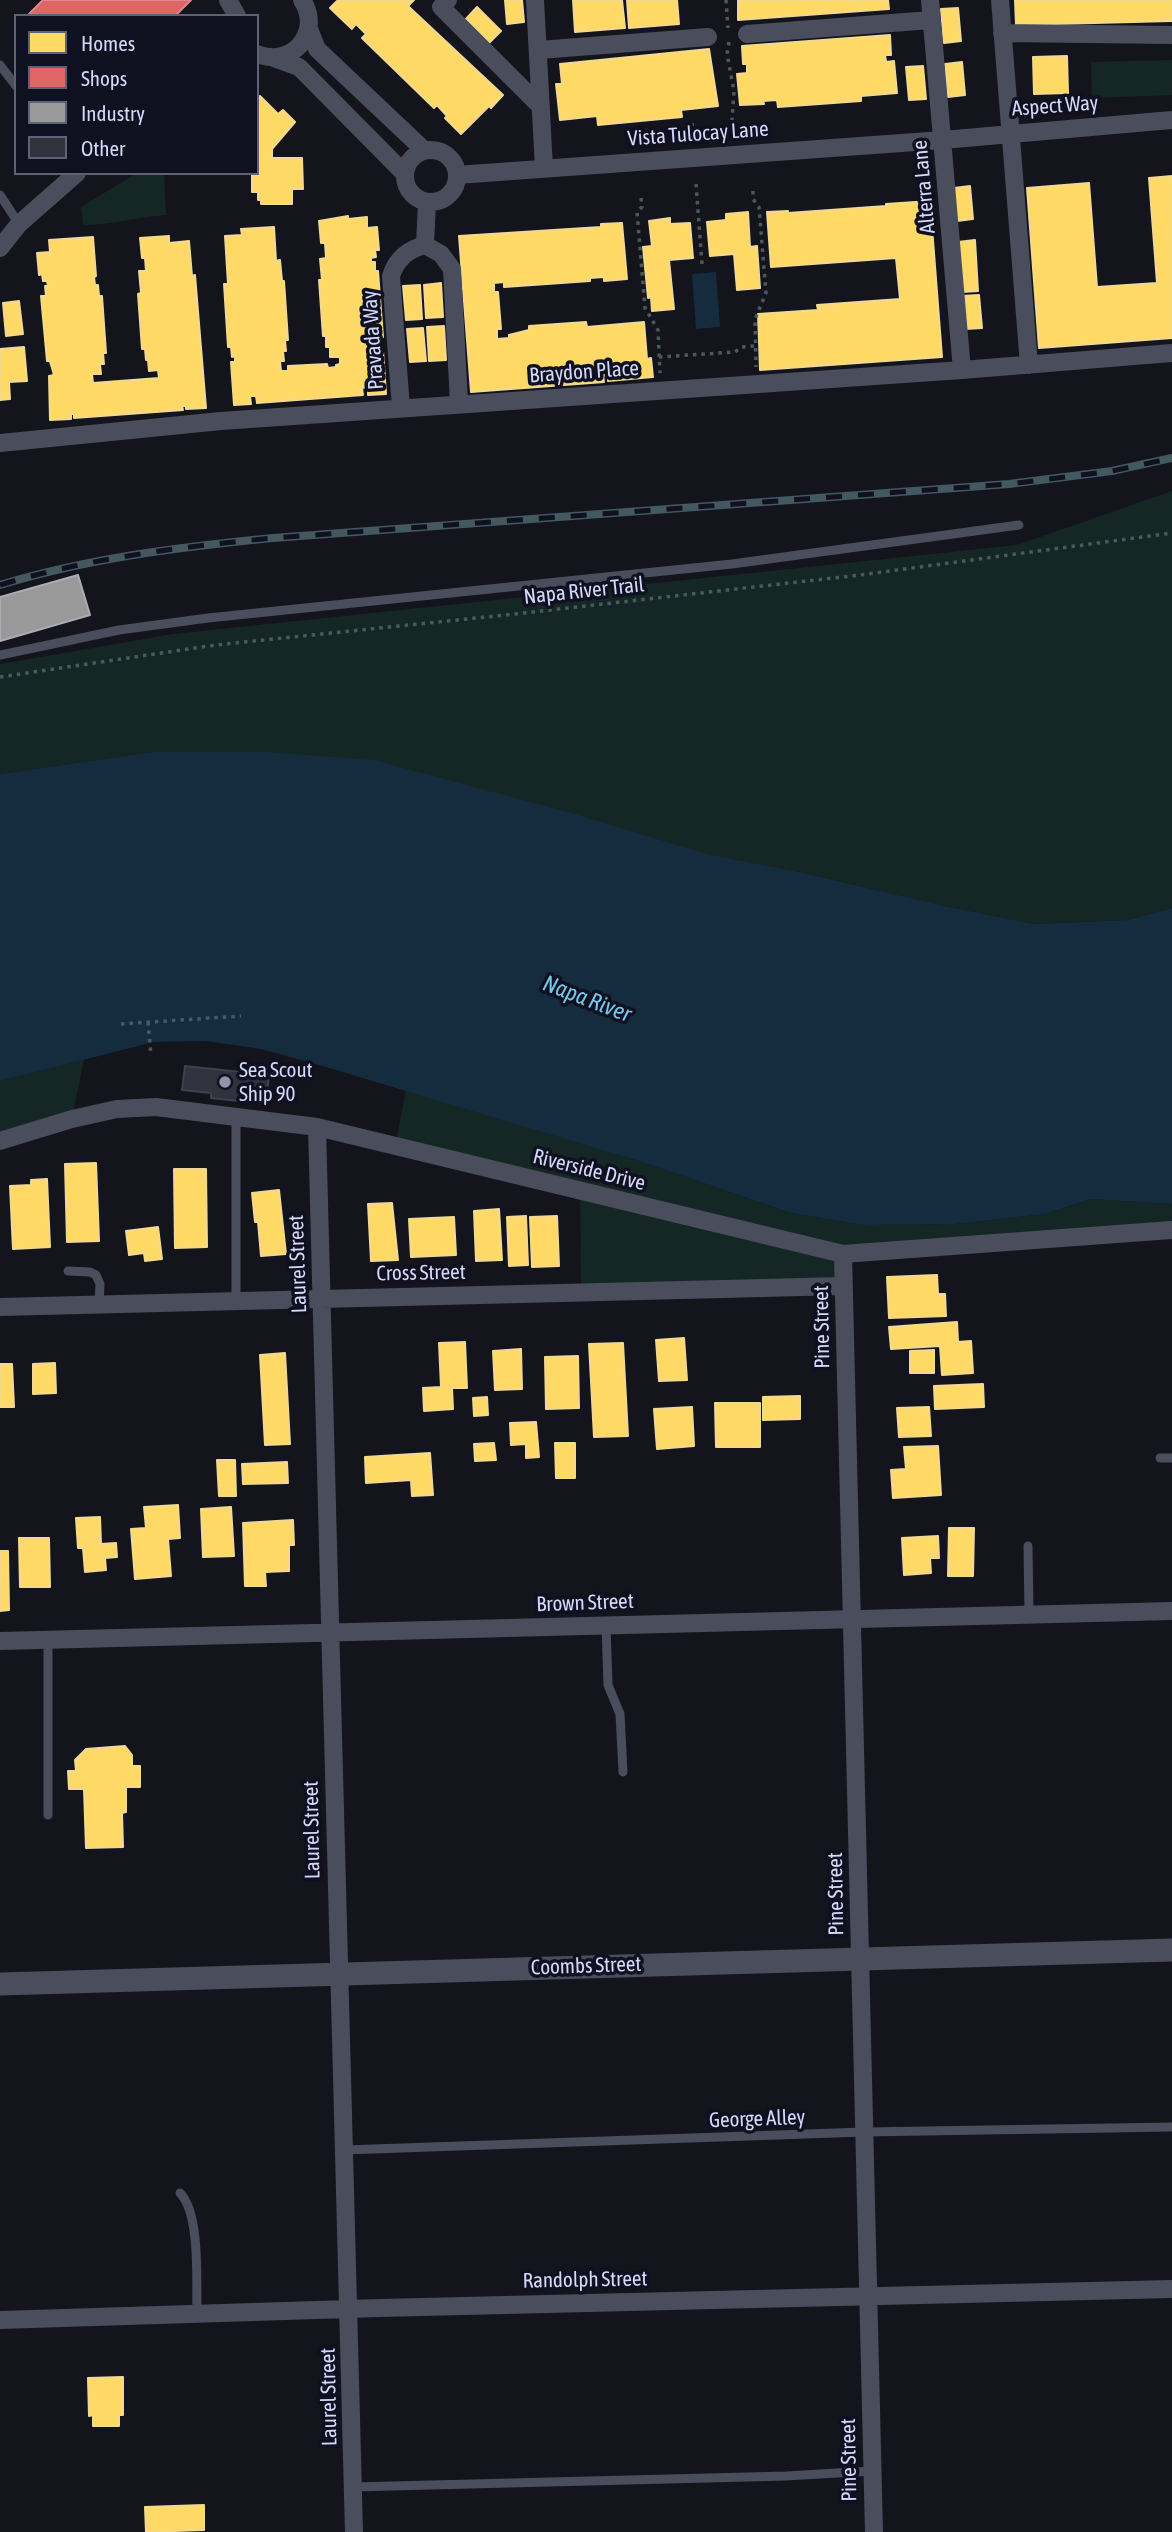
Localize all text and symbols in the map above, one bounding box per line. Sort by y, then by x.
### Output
legend [14,14,259,175]
text: Homes [81,31,135,55]
text: Shops [81,66,127,90]
street label: Aspect Way [1011,90,1099,122]
text: Industry [81,101,145,125]
street label: Vista Tulocay Lane [627,116,769,152]
text: Other [81,136,125,160]
street label: Alterra Lane [907,139,941,235]
street label: Pravada Way [357,289,389,391]
street label: Braydon Place [528,356,640,388]
street label: Napa River Trail [523,572,645,610]
water label: Napa River [539,970,635,1028]
place label: Sea Scout Ship 90 [239,1057,313,1107]
marker: Sea Scout Ship 90 [217,1074,233,1090]
street label: Riverside Drive [530,1144,648,1196]
street label: Laurel Street [284,1214,312,1314]
street label: Cross Street [376,1260,466,1286]
street label: Pine Street [809,1285,835,1369]
street label: Brown Street [536,1589,634,1617]
street label: Laurel Street [299,1781,325,1879]
street label: Pine Street [823,1852,849,1936]
street label: Coombs Street [530,1951,642,1981]
street label: George Alley [708,2105,806,2133]
street label: Randolph Street [522,2266,648,2294]
street label: Laurel Street [316,2348,342,2446]
street label: Pine Street [836,2418,862,2502]

